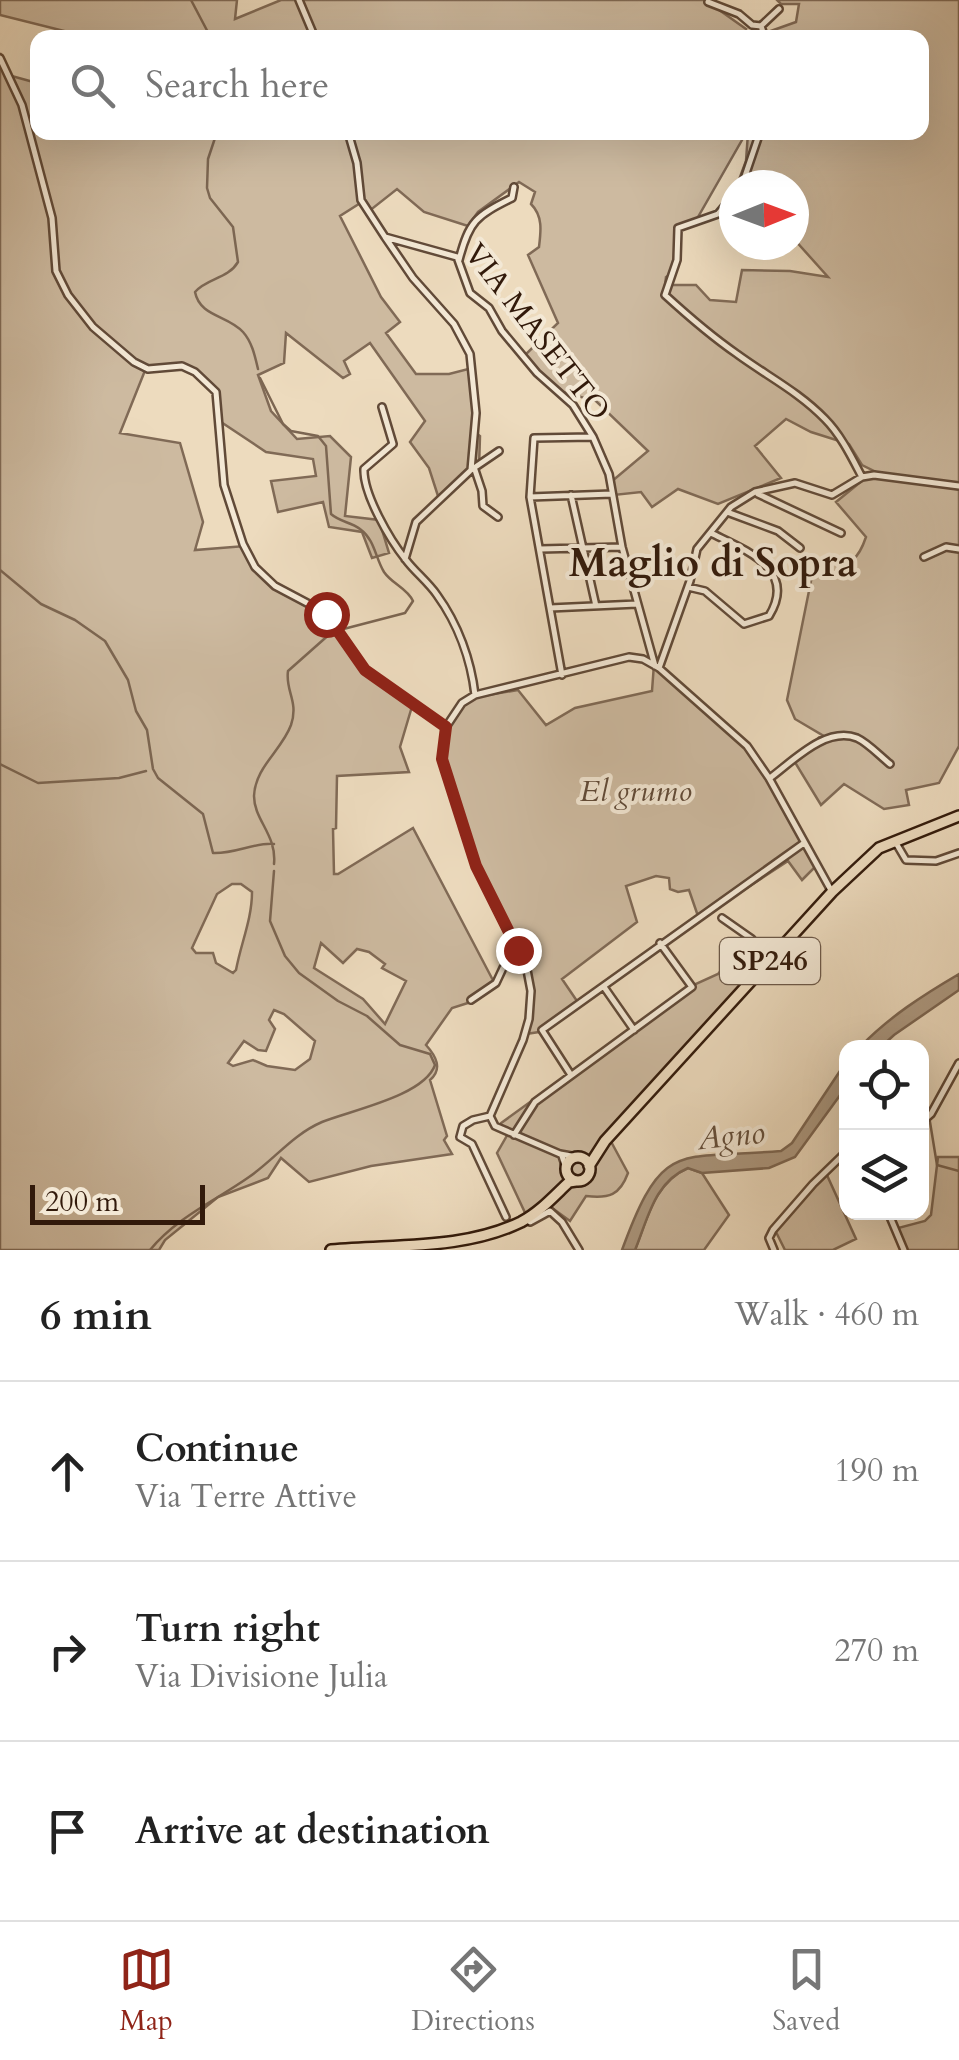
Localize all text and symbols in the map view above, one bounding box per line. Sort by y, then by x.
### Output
search box [30,30,929,140]
icon: search [65,58,120,113]
text: Search here [145,59,329,111]
north arrow [719,170,809,260]
street label: VIA MASETTO [455,235,619,429]
district label: Maglio di Sopra [569,536,857,591]
route start [304,592,350,638]
park label: El grumo [580,771,692,812]
route end [496,928,542,974]
road number: SP246 [720,938,820,984]
map controls [839,1040,929,1220]
button: locate [839,1040,929,1130]
water label: Agno [694,1111,767,1162]
button: layers [839,1130,929,1220]
scale bar [30,1180,205,1224]
text: 200 m [45,1183,119,1221]
text: 6 min [40,1287,152,1344]
text: Walk · 460 m [734,1293,919,1337]
text: Continue [135,1423,299,1475]
icon: ahead [40,1444,95,1499]
text: 190 m [834,1449,919,1493]
text: Via Terre Attive [135,1475,357,1519]
text: Turn right [135,1603,320,1655]
icon: right [40,1624,95,1679]
text: 270 m [834,1629,919,1673]
text: Via Divisione Julia [135,1655,388,1699]
icon: arrive [40,1804,95,1859]
text: Arrive at destination [135,1805,490,1857]
tab: Map [119,1942,174,2040]
tab: Directions [411,1942,535,2040]
tab: Saved [772,1942,840,2040]

